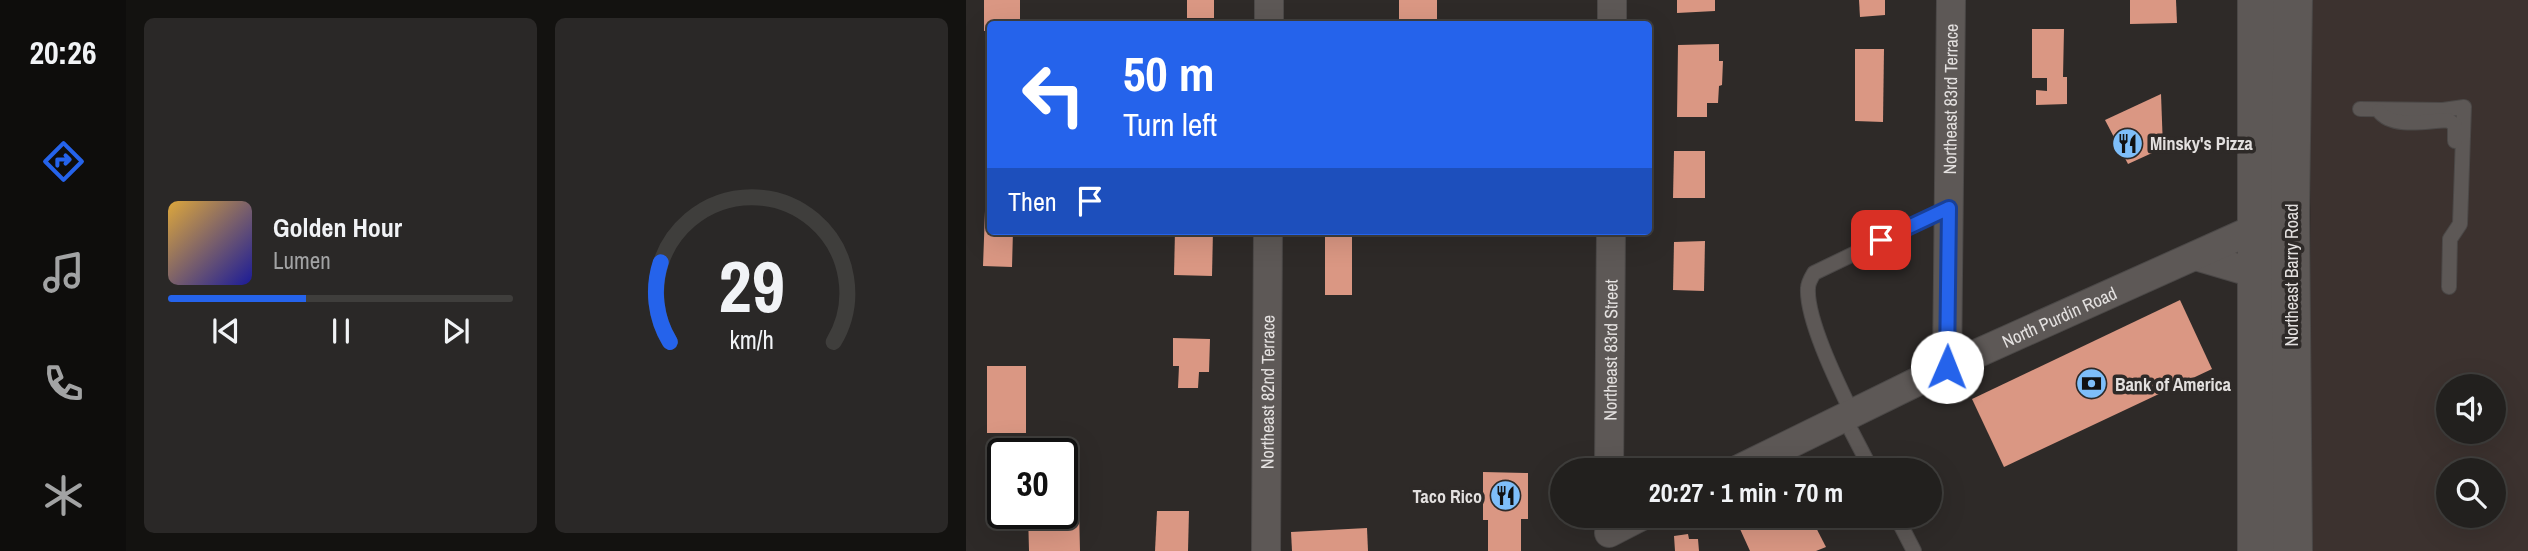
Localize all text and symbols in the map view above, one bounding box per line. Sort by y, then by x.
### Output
street label: Northeast 83rd Terrace [1937,23,1963,175]
text: 20:26 [29,31,97,74]
text: 50 m [1123,40,1215,106]
icon: left [1008,49,1099,140]
text: Turn left [1123,103,1217,146]
restaurant icon: Minsky's Pizza [2110,126,2144,160]
place label: Minsky's Pizza [2150,131,2254,156]
icon: directions [39,137,88,186]
icon: arrive [1071,182,1109,220]
text: Then [1008,184,1057,219]
street label: Northeast Barry Road [2279,204,2304,346]
text: Golden Hour [273,210,402,245]
pin [1851,210,1911,270]
icon: arrive [1862,221,1900,259]
text: 29 [718,237,785,335]
text: Lumen [273,245,331,276]
icon: music [39,248,88,297]
street label: Northeast 83rd Street [1597,279,1623,421]
street label: North Purdin Road [1998,280,2120,353]
icon: previous [207,312,245,350]
icon: pause [322,312,360,350]
icon: next [437,312,475,350]
street label: Northeast 82nd Terrace [1254,315,1280,469]
text: km/h [729,322,774,356]
position arrow [1910,330,1984,404]
icon: phone [39,359,88,408]
bank icon: Bank of America [2075,367,2109,401]
place label: Bank of America [2115,372,2232,397]
map controls [2436,374,2506,528]
button: sound [2436,374,2506,444]
speed limit sign: 30 [987,438,1078,529]
button: search [2436,458,2506,528]
icon: climate [39,471,88,520]
text: 20:27 · 1 min · 70 m [1649,475,1843,510]
restaurant icon: Taco Rico [1488,479,1522,513]
place label: Taco Rico [1413,484,1482,509]

